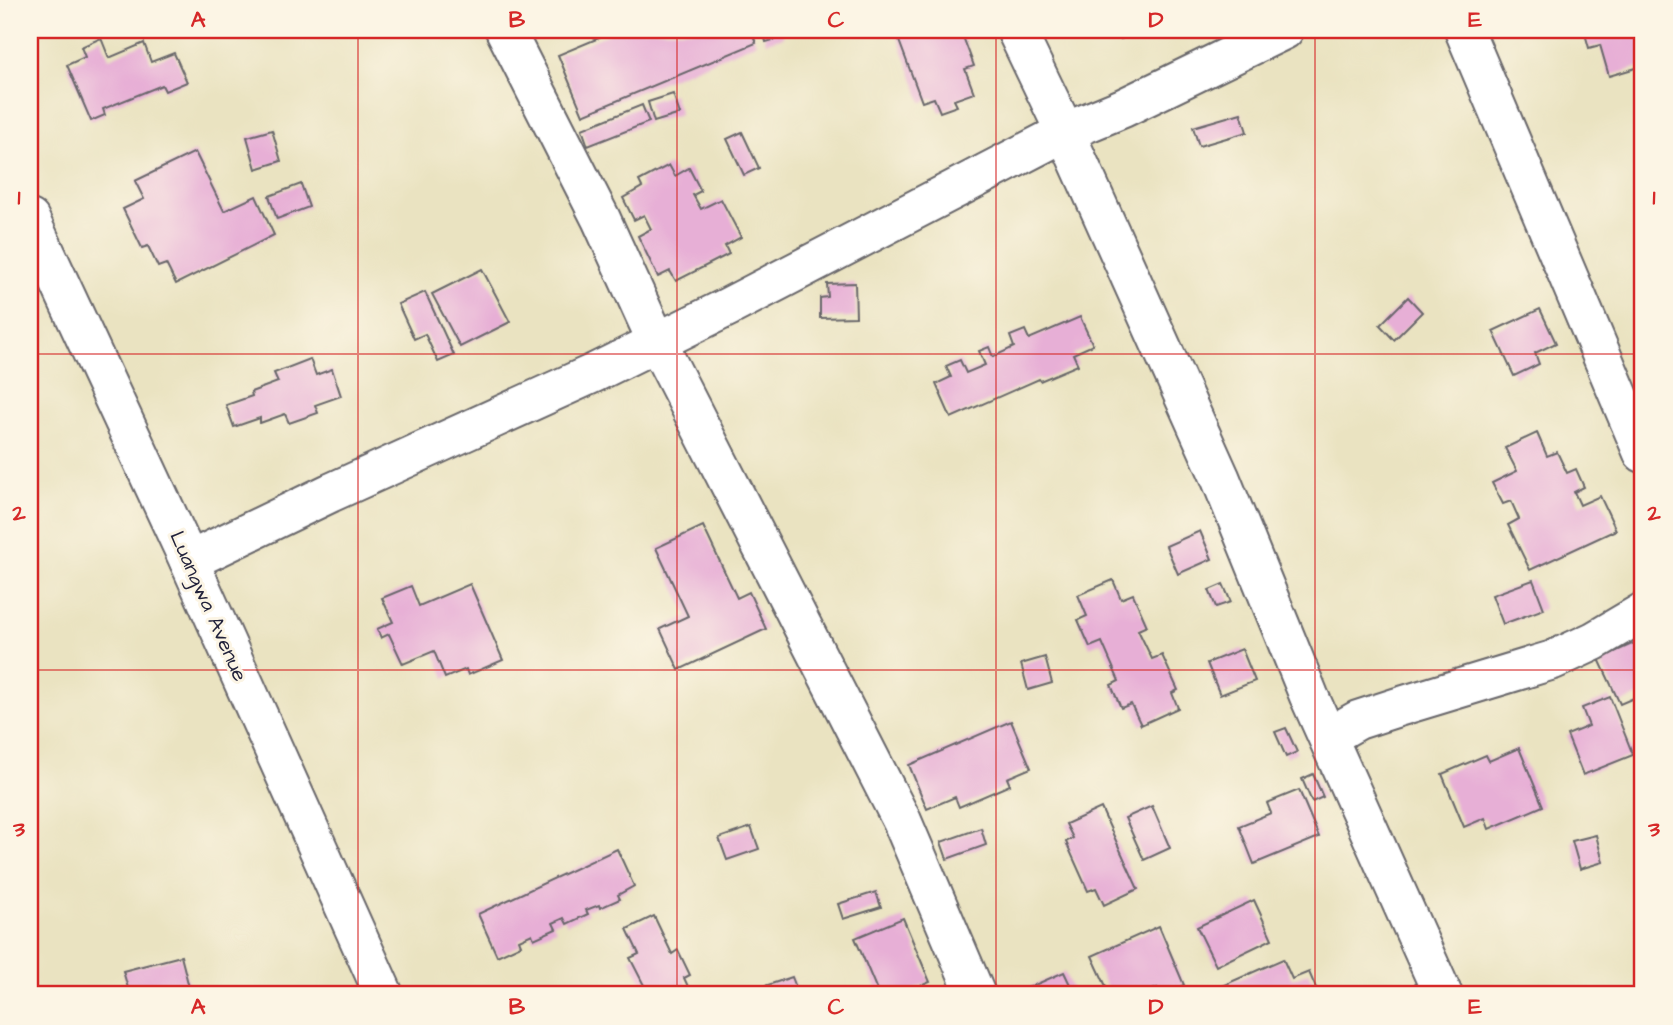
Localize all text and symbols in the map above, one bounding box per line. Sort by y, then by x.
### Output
text: A [191,4,206,36]
text: B [509,4,526,36]
text: C [828,4,845,36]
text: D [1149,4,1164,36]
text: E [1468,4,1482,36]
text: 1 [18,181,21,213]
text: 1 [1653,181,1656,213]
text: 2 [11,497,26,529]
text: 2 [1646,497,1661,529]
street label: Luangwa Avenue [161,527,255,687]
text: 3 [12,813,25,845]
text: 3 [1647,813,1660,845]
text: A [191,991,206,1023]
text: B [509,991,526,1023]
text: C [828,991,845,1023]
text: D [1149,991,1164,1023]
text: E [1468,991,1482,1023]

